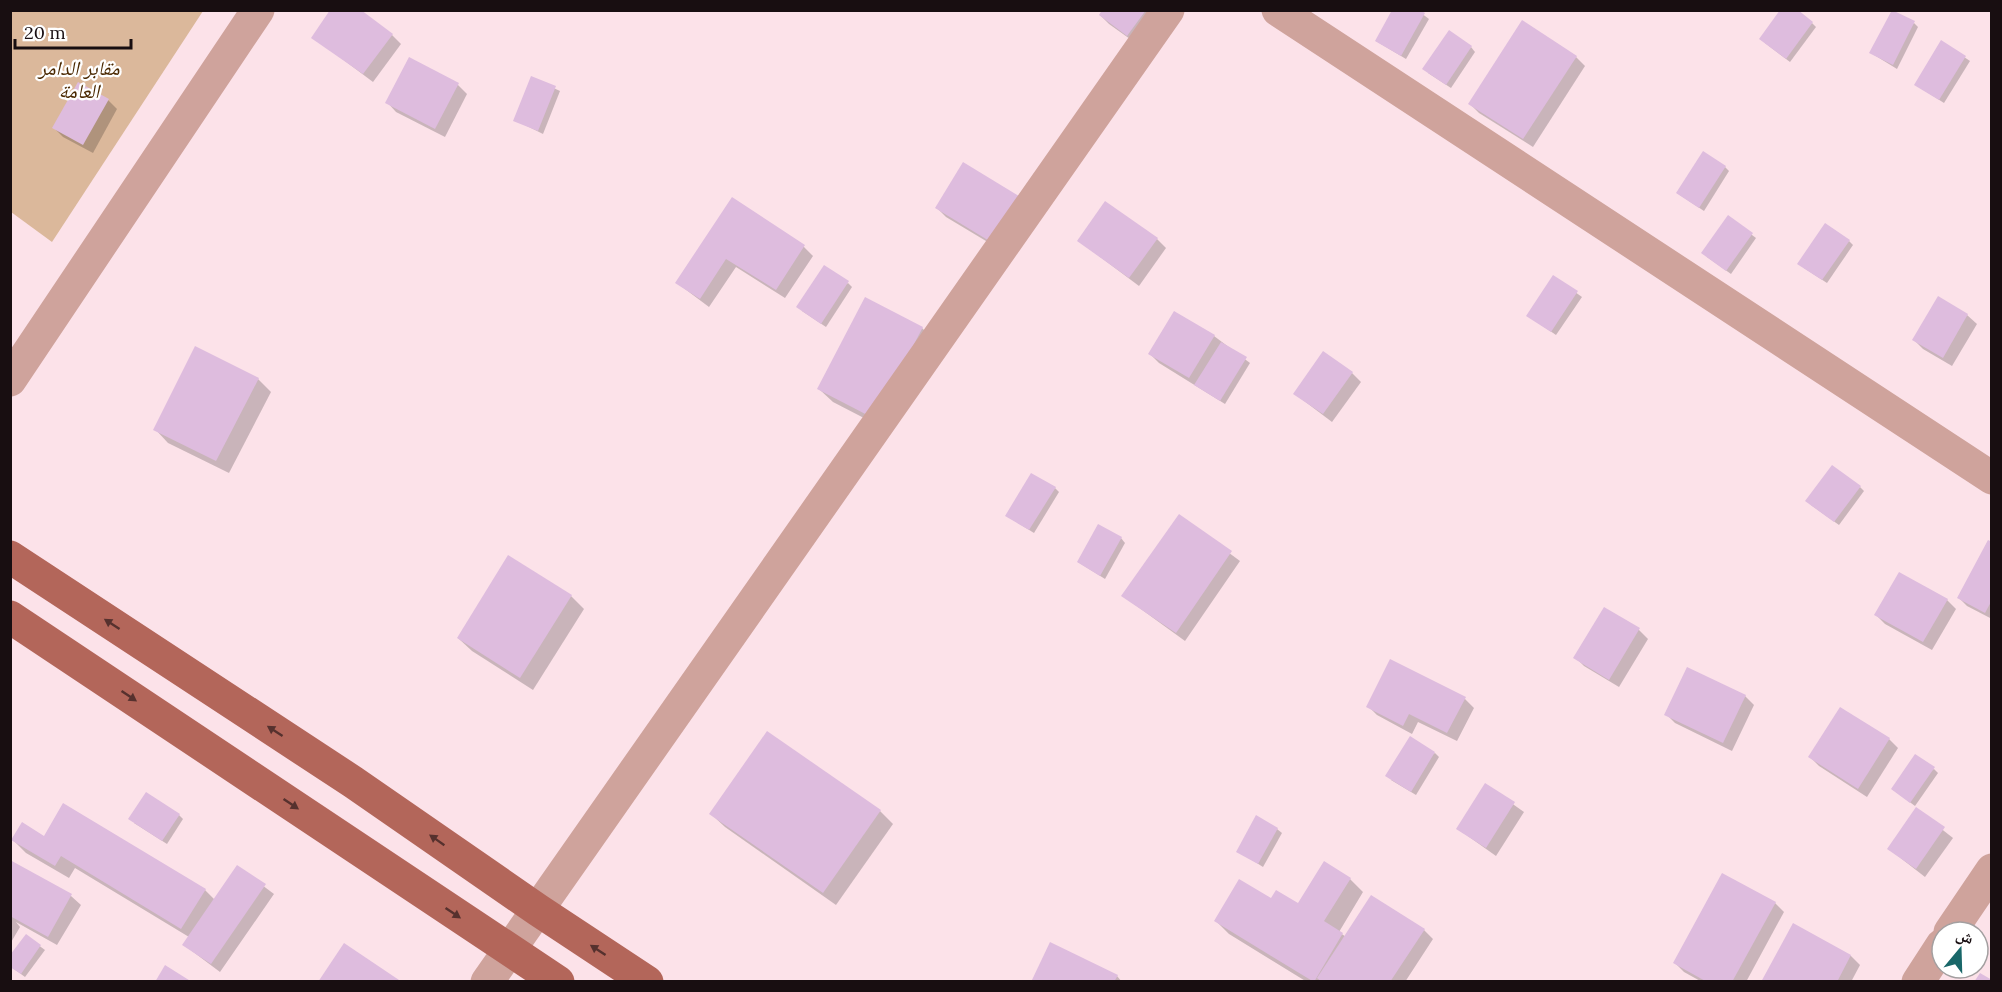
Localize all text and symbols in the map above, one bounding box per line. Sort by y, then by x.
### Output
scale bar [15,12,130,50]
text: 20 m [24,21,66,44]
park label: مقابر الدامر العامة [36,55,120,103]
one-way arrow [104,618,120,629]
one-way arrow [121,690,137,701]
one-way arrow [267,726,283,737]
one-way arrow [283,798,299,809]
one-way arrow [429,834,445,846]
one-way arrow [445,907,462,918]
north arrow [1930,920,1990,980]
text: ش [1954,924,1976,948]
one-way arrow [590,944,606,955]

